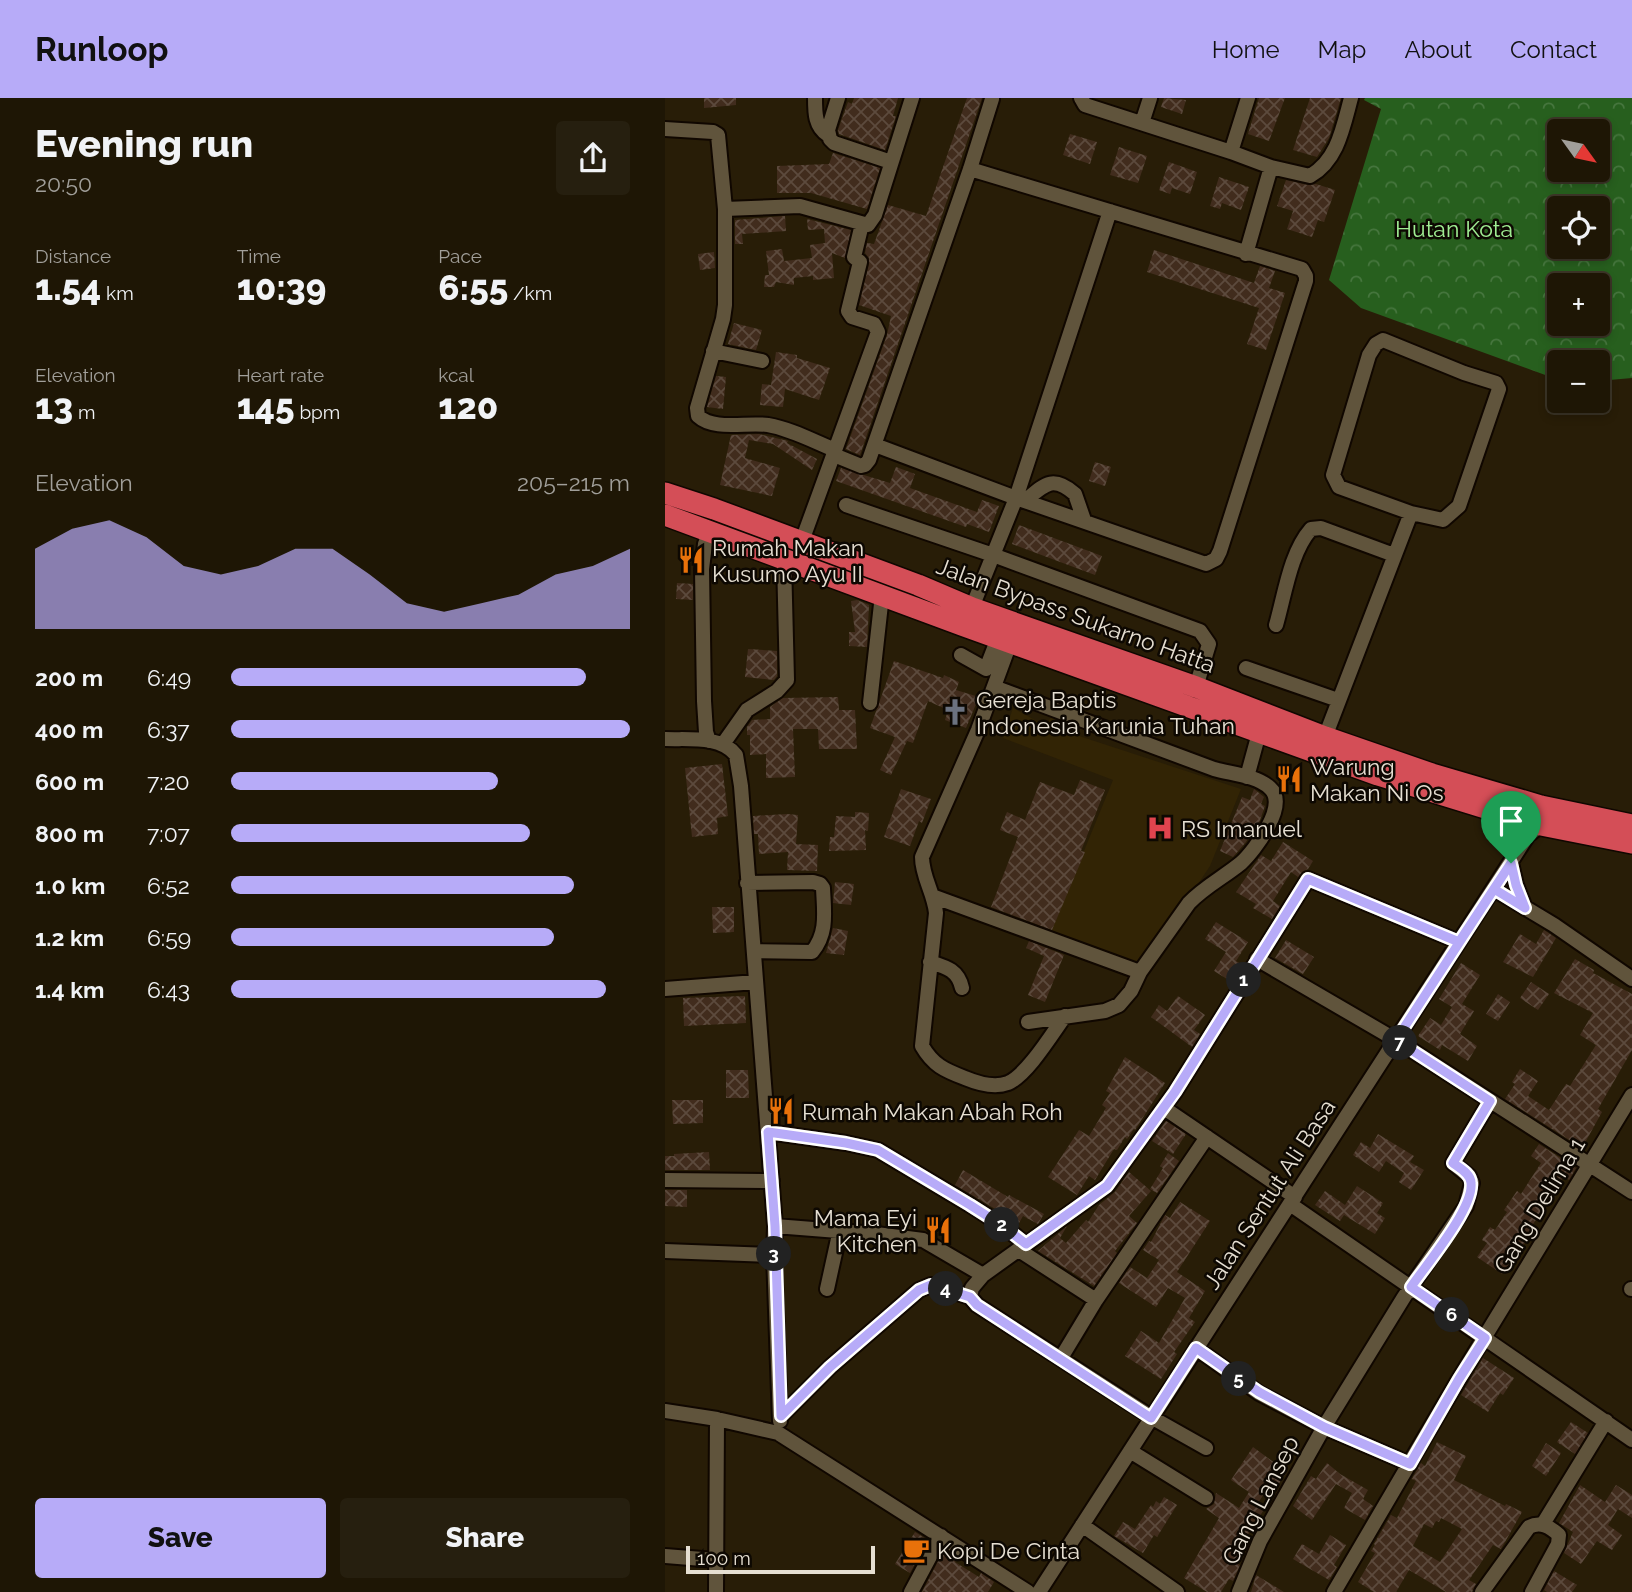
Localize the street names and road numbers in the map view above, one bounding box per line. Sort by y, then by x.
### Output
street label: Jalan Bypass Sukarno Hatta [933,552,1219,678]
street label: Jalan Sentut Ali Basa [1198,1094,1340,1294]
street label: Gang Delima 1 [1488,1132,1590,1278]
street label: Gang Lansep [1216,1431,1304,1569]

